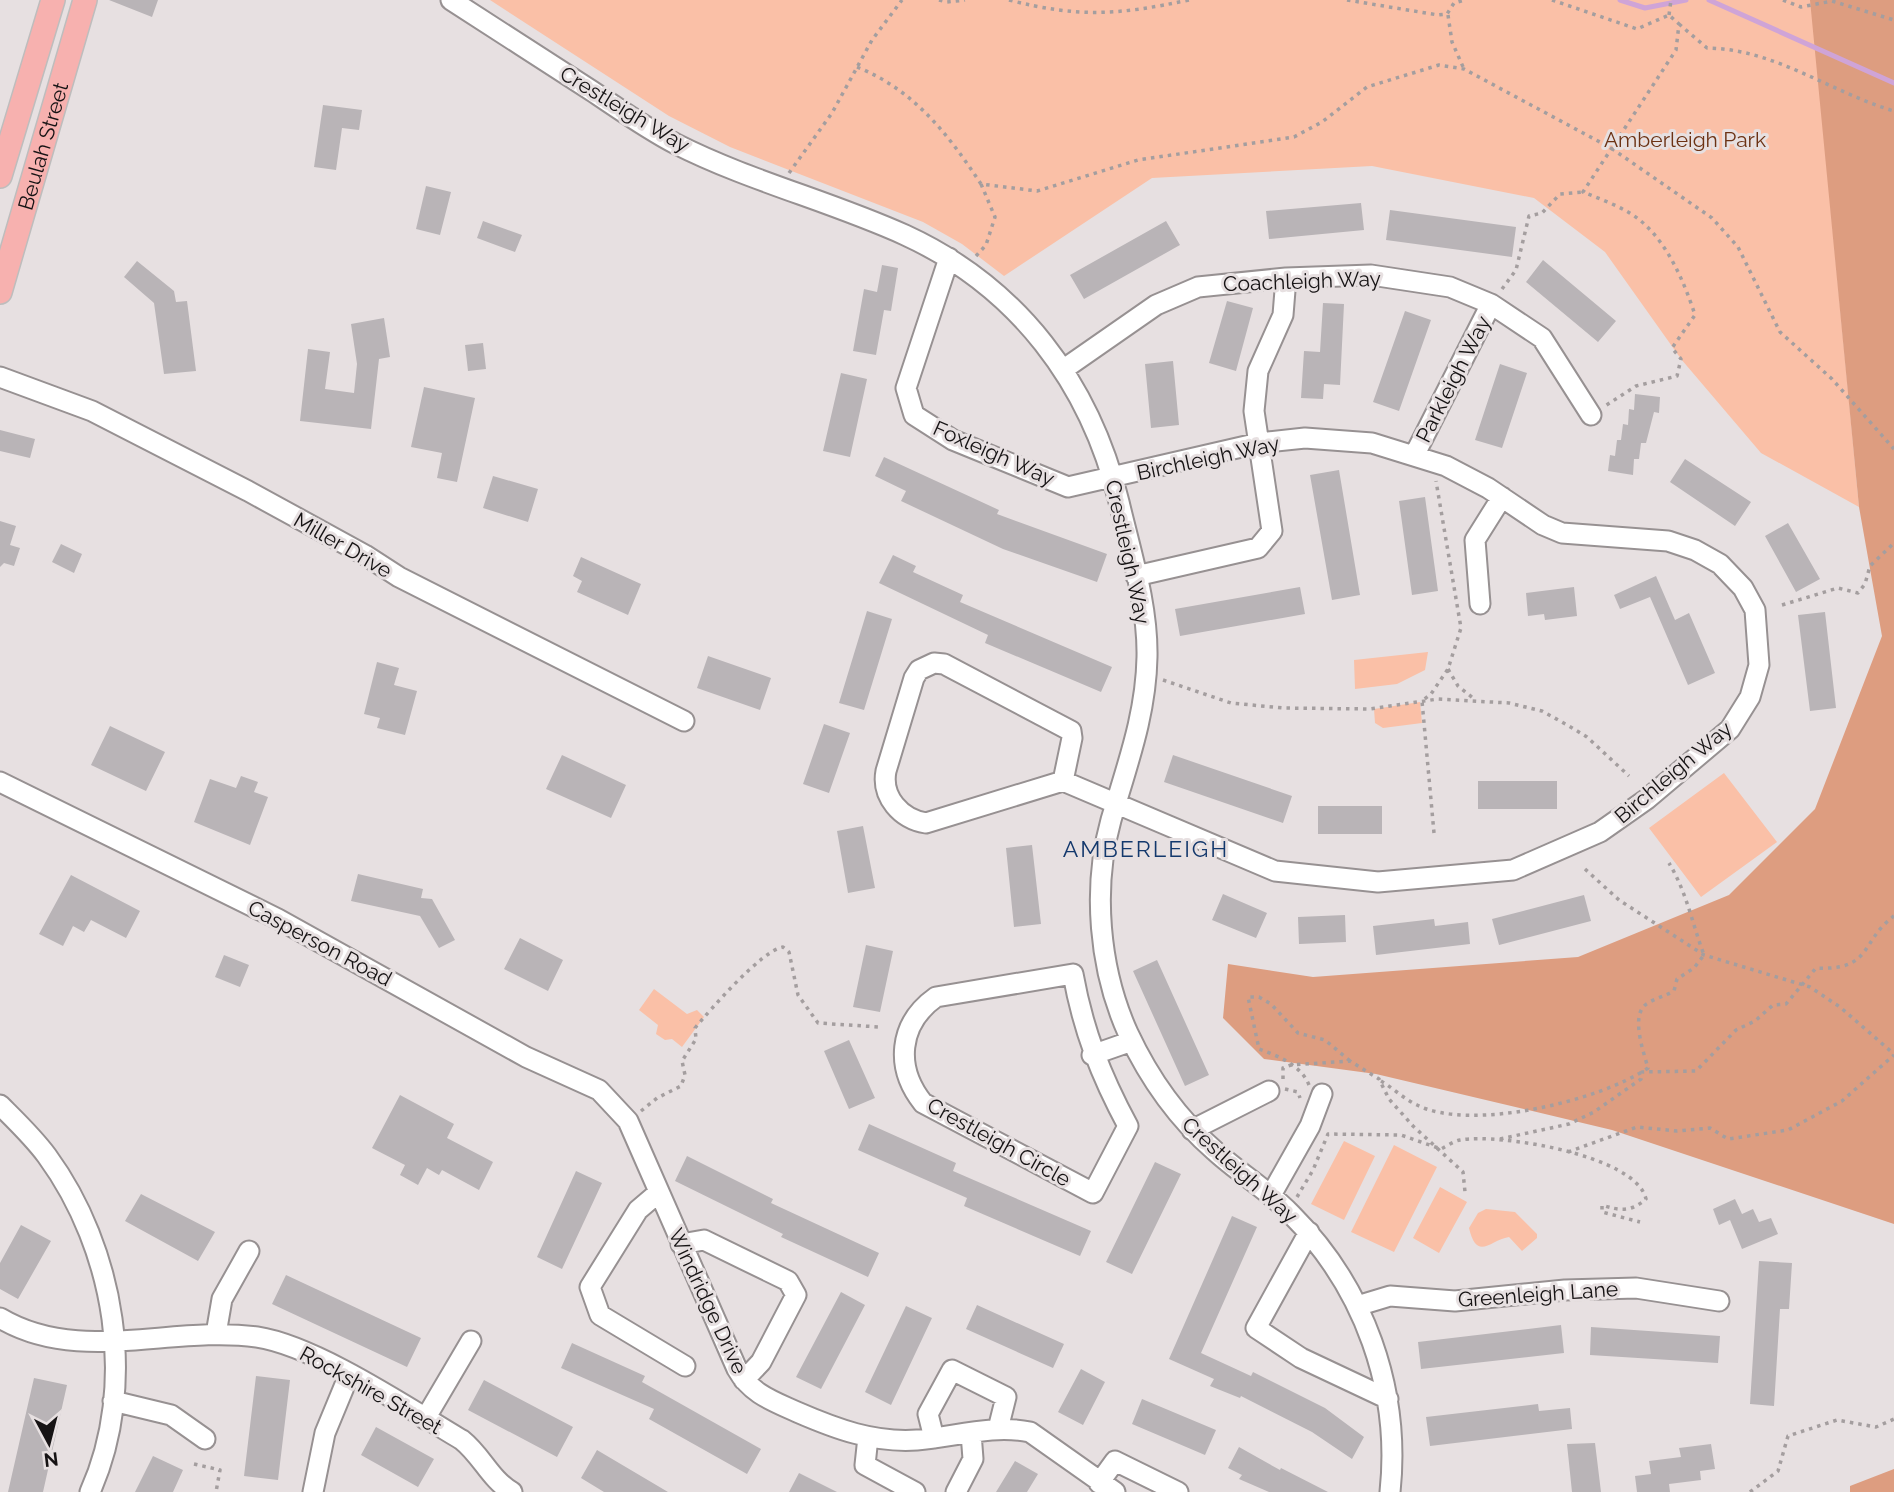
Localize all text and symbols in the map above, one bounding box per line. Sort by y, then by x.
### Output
street label: Crestleigh Way [556,60,694,158]
street label: Beulah Street [12,79,73,213]
park label: Amberleigh Park [1604,127,1766,152]
street label: Coachleigh Way [1223,266,1381,296]
street label: Parkleigh Way [1410,312,1496,446]
street label: Foxleigh Way [929,415,1059,491]
street label: Birchleigh Way [1134,431,1282,485]
street label: Crestleigh Way [1101,478,1155,626]
street label: Miller Drive [290,507,396,583]
street label: Birchleigh Way [1609,716,1737,828]
district label: AMBERLEIGH [1063,835,1229,862]
street label: Casperson Road [244,895,396,991]
street label: Crestleigh Circle [923,1092,1075,1192]
street label: Crestleigh Way [1177,1112,1303,1228]
street label: Windridge Drive [663,1224,753,1378]
street label: Greenleigh Lane [1457,1276,1619,1312]
street label: Rockshire Street [296,1341,446,1439]
north arrow [14,1408,84,1478]
text: N [43,1448,60,1472]

